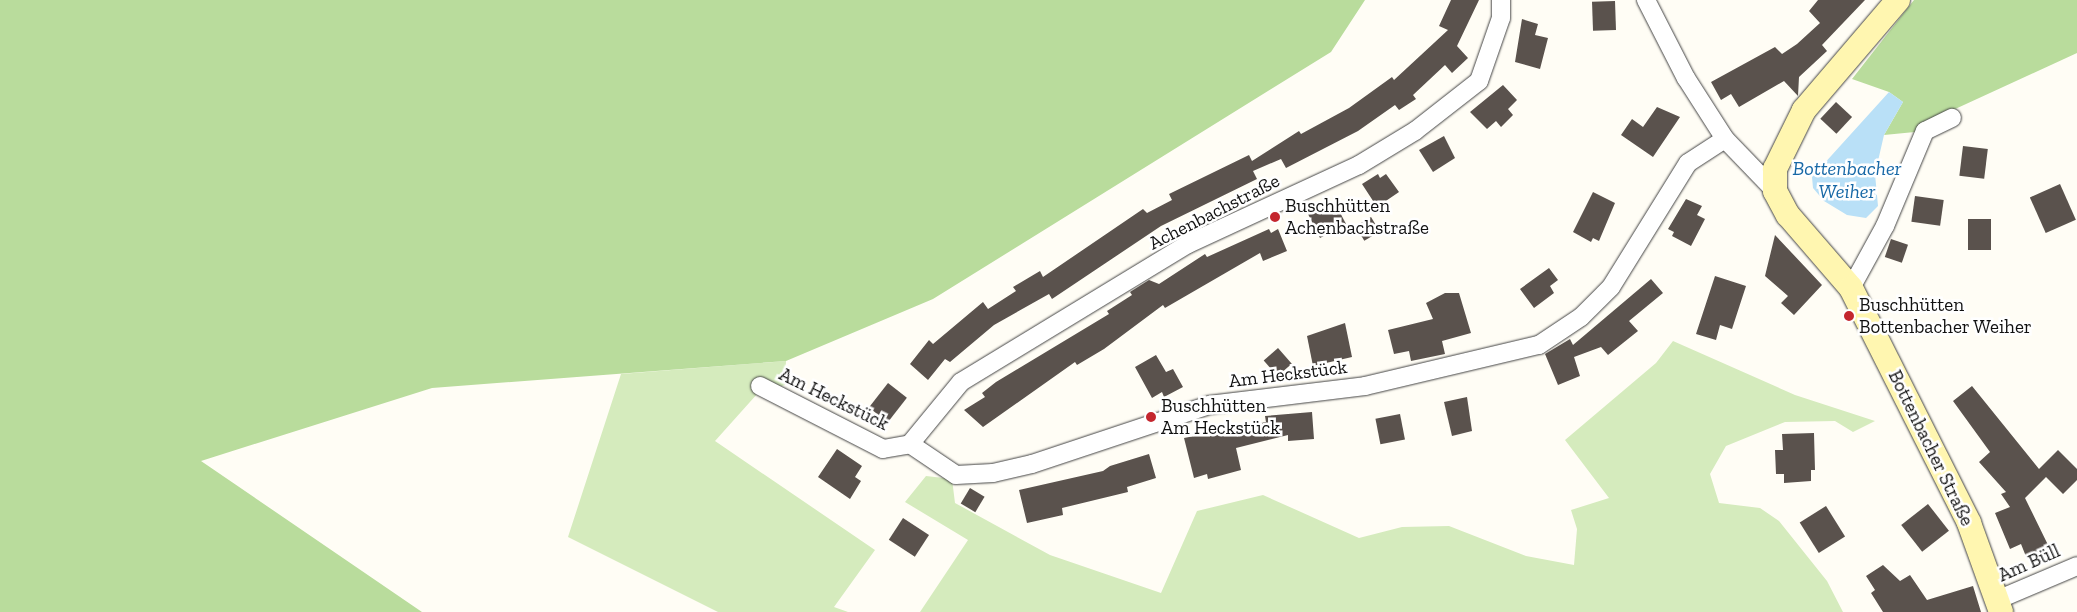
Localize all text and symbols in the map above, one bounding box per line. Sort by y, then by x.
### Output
water label: Bottenbacher Weiher [1793,157,1901,204]
street label: Achenbachstraße [1145,169,1283,255]
place label: Buschhütten Achenbachstraße [1285,195,1429,239]
marker: Buschhütten Achenbachstraße [1269,211,1281,223]
place label: Buschhütten Bottenbacher Weiher [1859,294,2033,338]
marker: Buschhütten Bottenbacher Weiher [1843,310,1855,322]
street label: Am Heckstück [1227,355,1349,393]
street label: Am Heckstück [775,363,893,435]
street label: Bottenbacher Straße [1883,366,1979,530]
place label: Buschhütten Am Heckstück [1161,395,1280,439]
marker: Buschhütten Am Heckstück [1145,411,1157,423]
street label: Am Büll [1995,539,2063,587]

